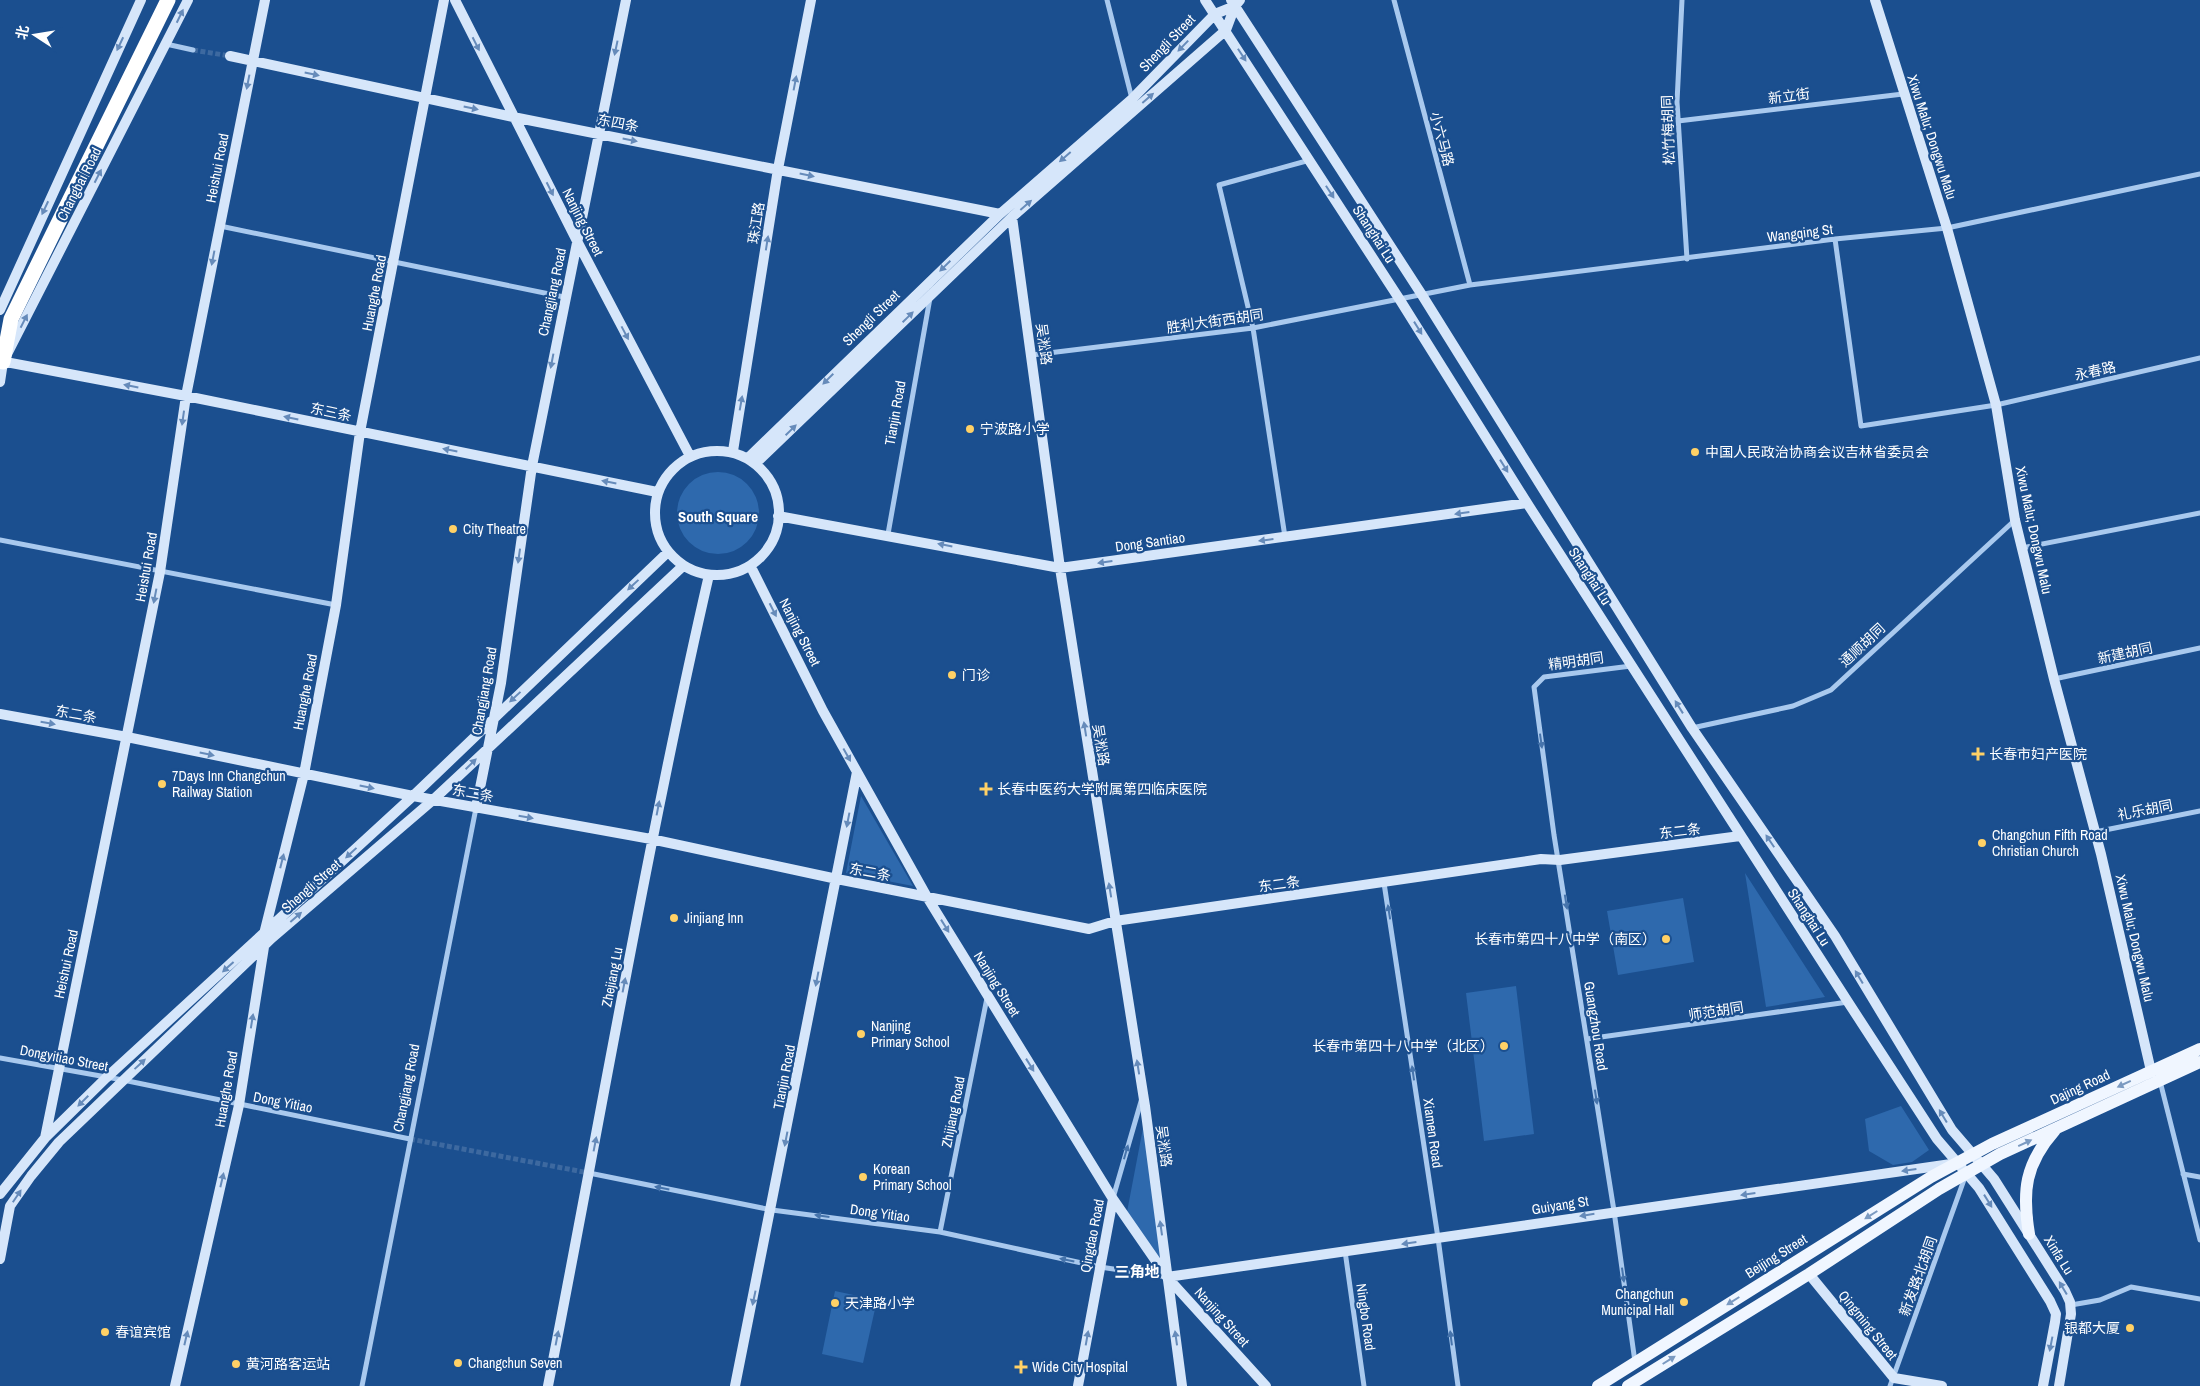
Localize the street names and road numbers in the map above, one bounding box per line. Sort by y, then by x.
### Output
street label: Shengli Street [1135,11,1199,75]
street label: Xiwu Malu; Dongwu Malu [1903,72,1961,202]
street label: 新立街 [1767,85,1811,107]
street label: 松竹梅胡同 [1658,95,1678,165]
street label: 东四条 [596,110,640,136]
street label: 小六马路 [1426,110,1458,168]
street label: Heishui Road [201,132,233,204]
street label: Changbai Road [53,144,105,224]
street label: Nanjing Street [558,185,608,259]
street label: 珠江路 [744,201,768,245]
street label: Shanghai Lu [1349,202,1399,266]
street label: Wangqing St [1766,220,1834,246]
street label: Changjiang Road [534,246,570,338]
street label: Huanghe Road [358,253,390,333]
street label: Shengli Street [839,286,903,350]
street label: 胜利大街西胡同 [1165,305,1265,337]
street label: 吴淞路 [1032,322,1056,366]
street label: 永春路 [2073,358,2117,384]
street label: Tianjin Road [880,379,910,447]
street label: 东三条 [309,399,353,425]
street label: Xiwu Malu; Dongwu Malu [2012,464,2056,596]
street label: Dong Santiao [1114,528,1186,556]
street label: Heishui Road [131,531,161,603]
street label: Shanghai Lu [1565,544,1615,608]
street label: Nanjing Street [775,595,825,669]
street label: 通顺胡同 [1835,619,1889,671]
street label: 新建胡同 [2096,638,2154,668]
street label: Changjiang Road [467,645,501,737]
street label: 精明胡同 [1547,648,1605,674]
street label: Huanghe Road [289,652,321,732]
street label: 东二条 [54,701,98,727]
street label: 吴淞路 [1089,723,1113,767]
street label: 东二条 [451,780,495,806]
street label: 礼乐胡同 [2116,796,2174,824]
street label: 东二条 [1658,820,1702,842]
street label: Shengli Street [278,855,344,917]
street label: 东二条 [848,859,892,885]
street label: 东二条 [1257,872,1301,896]
street label: Xiwu Malu; Dongwu Malu [2112,873,2158,1003]
street label: Shanghai Lu [1784,885,1834,949]
street label: Heishui Road [50,928,82,1000]
street label: Zhejiang Lu [597,946,627,1008]
street label: Nanjing Street [970,948,1024,1020]
street label: Guangzhou Road [1580,980,1612,1072]
street label: 师范胡同 [1687,998,1745,1024]
street label: Dongyitiao Street [18,1041,110,1075]
street label: Changjiang Road [389,1042,423,1134]
street label: Tianjin Road [769,1043,799,1111]
street label: Huanghe Road [210,1049,242,1129]
street label: Dajing Road [2047,1065,2113,1109]
street label: Zhijiang Road [937,1075,969,1149]
street label: Dong Yitiao [252,1087,314,1117]
street label: Xiamen Road [1419,1097,1447,1169]
street label: 吴淞路 [1152,1124,1176,1168]
street label: Guiyang St [1530,1192,1590,1218]
street label: Qingdao Road [1076,1198,1108,1274]
street label: Dong Yitiao [849,1200,911,1226]
street label: Beijing Street [1742,1230,1810,1282]
street label: Xinfa Lu [2040,1232,2078,1278]
street label: 新发路北胡同 [1895,1233,1941,1319]
street label: Ningbo Road [1352,1282,1380,1352]
street label: Nanjing Street [1191,1284,1253,1350]
street label: Qingming Street [1834,1287,1902,1363]

